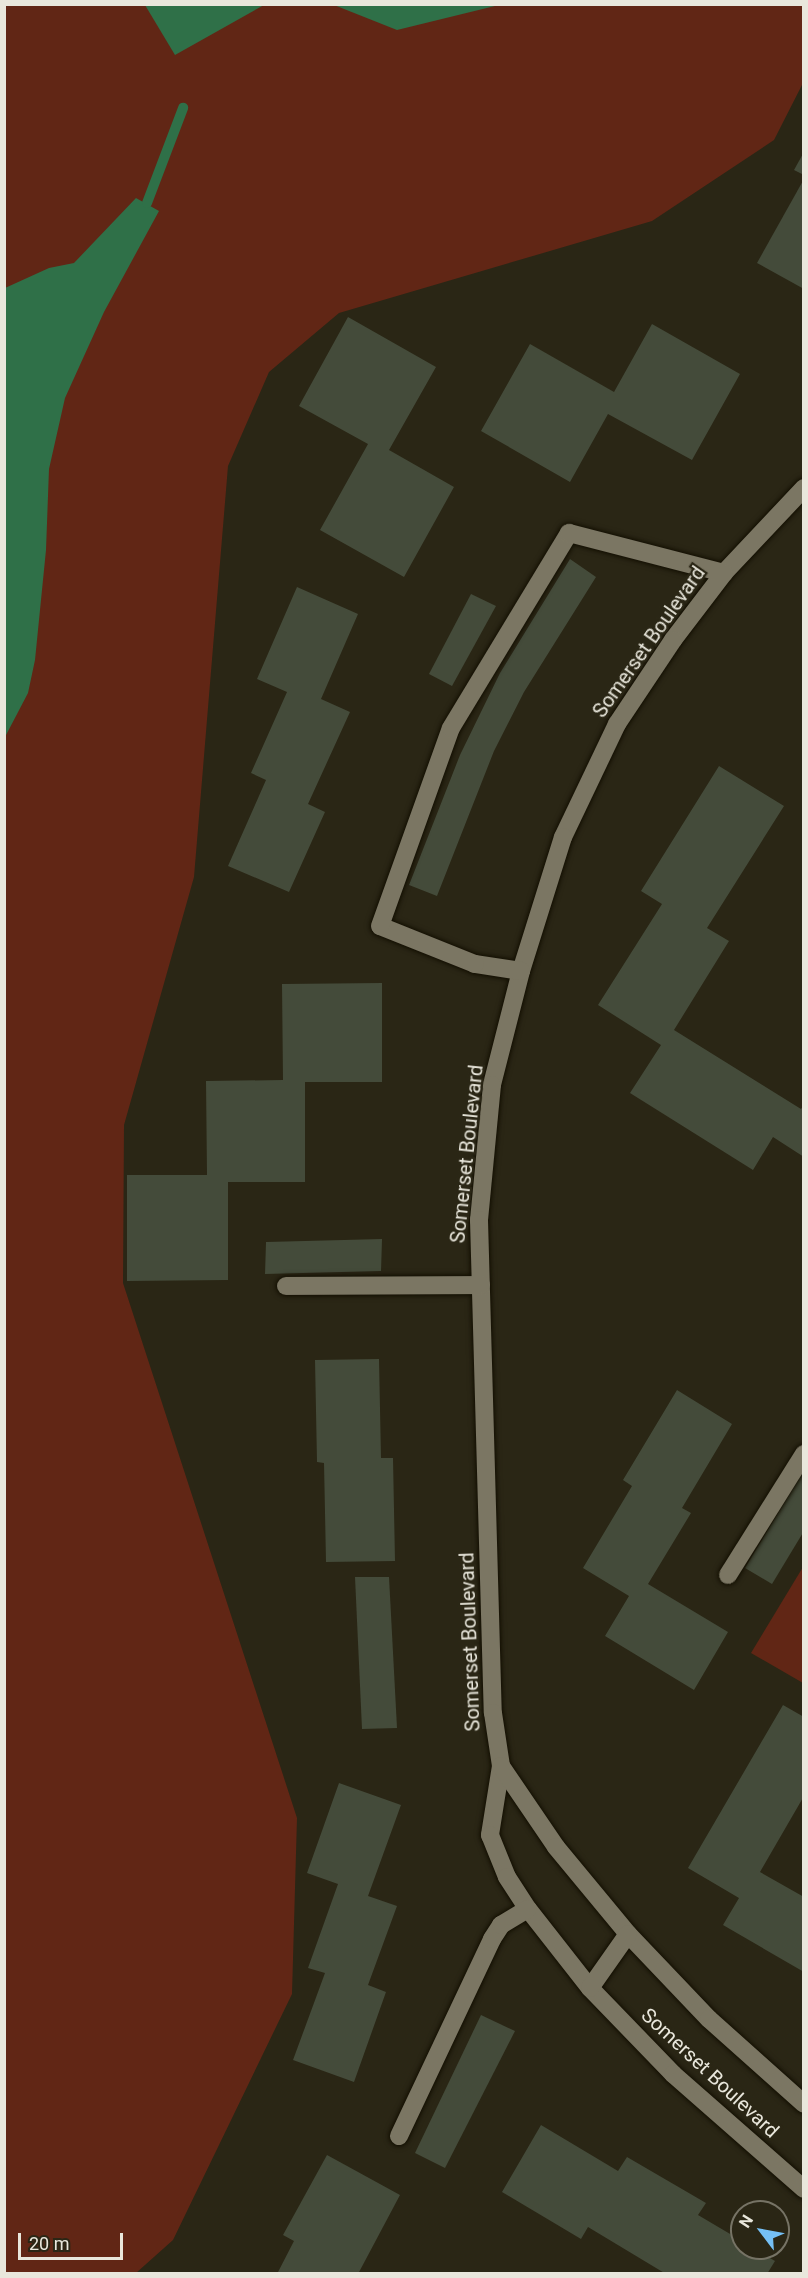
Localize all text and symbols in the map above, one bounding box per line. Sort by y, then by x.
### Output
street label: Somerset Boulevard [588,562,710,722]
street label: Somerset Boulevard [446,1064,488,1244]
street label: Somerset Boulevard [455,1552,485,1732]
street label: Somerset Boulevard [636,2003,784,2143]
north arrow [730,2200,790,2260]
text: N [735,2211,757,2231]
scale bar [21,2221,126,2259]
text: 20 m [29,2233,69,2254]

